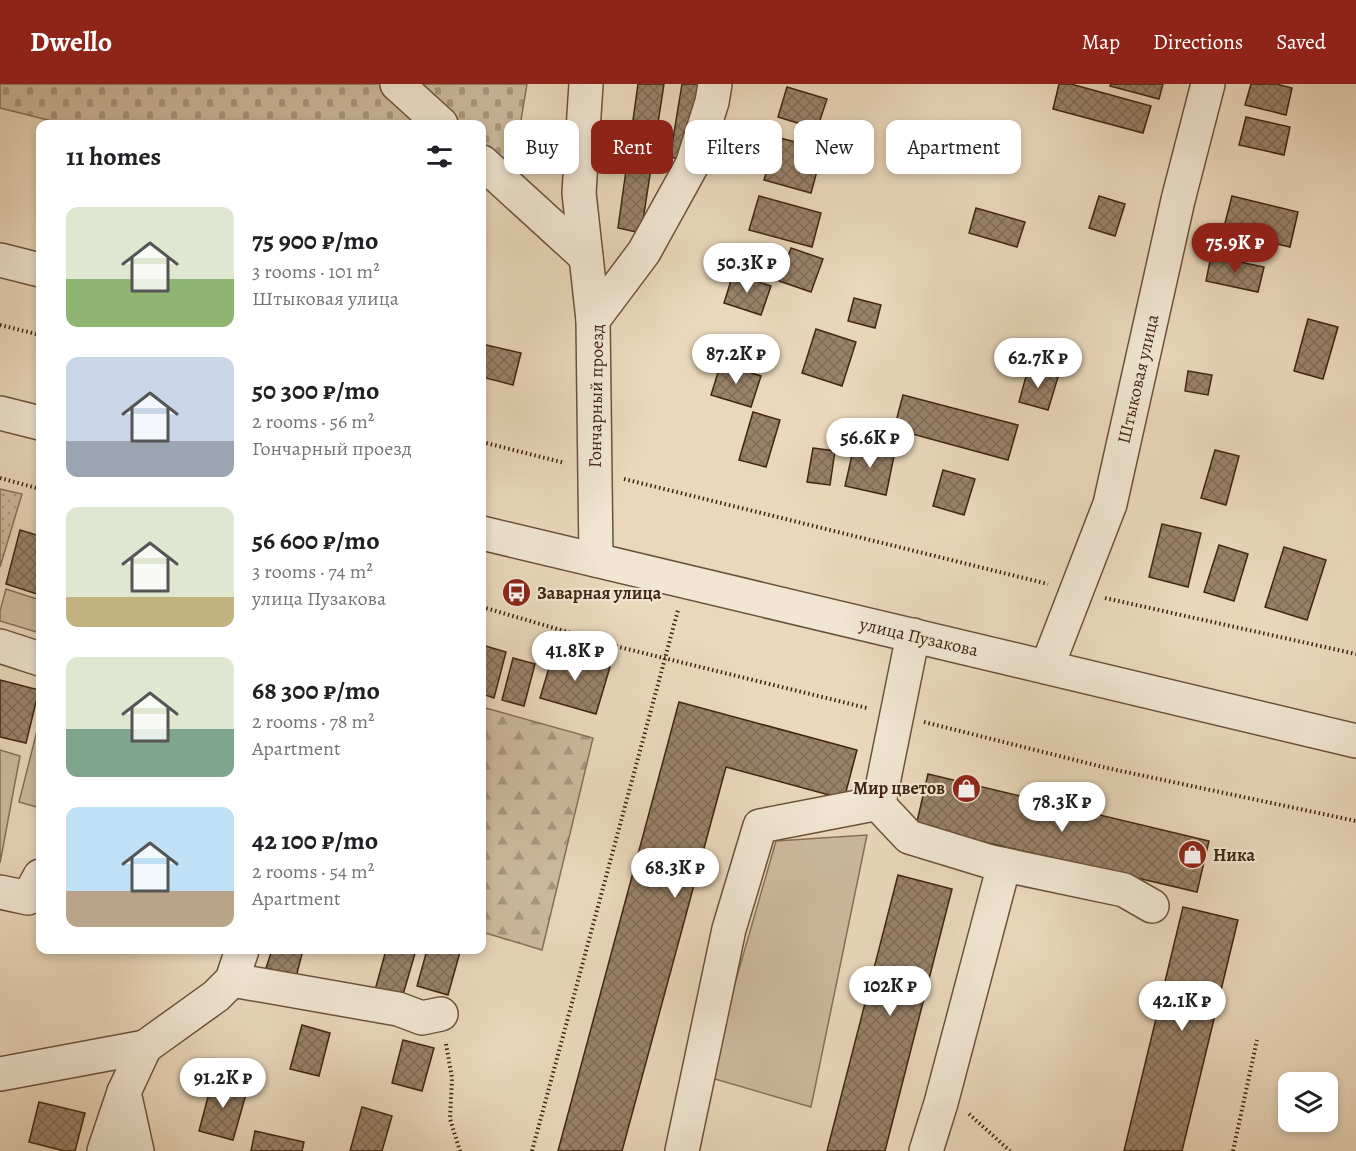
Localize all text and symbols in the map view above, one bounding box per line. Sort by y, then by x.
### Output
text: Dwello [30,23,112,61]
text: Map [1082,28,1120,56]
text: Directions [1153,28,1243,56]
text: Saved [1276,28,1326,56]
chip: Buy [504,120,579,174]
chip: Rent [591,120,673,174]
chip: Filters [685,120,782,174]
chip: New [794,120,874,174]
chip: Apartment [886,120,1021,174]
text: 11 homes [66,139,161,174]
icon: filters [423,140,456,173]
text: 75 900 ₽/mo [252,223,378,258]
pin: 75.9K ₽ [1180,223,1290,274]
text: 75.9K ₽ [1206,229,1264,256]
icon: home [114,231,186,303]
pin: 50.3K ₽ [692,243,802,294]
text: 50.3K ₽ [717,249,777,276]
text: 3 rooms · 101 m² [252,258,380,285]
text: Штыковая улица [252,285,399,312]
street label: Штыковая улица [1111,311,1165,446]
street label: Гончарный проезд [583,324,609,468]
pin: 87.2K ₽ [681,334,791,385]
pin: 62.7K ₽ [983,338,1093,389]
text: 87.2K ₽ [706,340,766,367]
text: 62.7K ₽ [1008,344,1068,371]
text: 50 300 ₽/mo [252,373,380,408]
icon: home [114,381,186,453]
text: 2 rooms · 56 m² [252,408,374,435]
pin: 56.6K ₽ [815,418,925,469]
text: 56.6K ₽ [840,424,900,451]
text: Гончарный проезд [252,435,412,462]
text: 56 600 ₽/mo [252,523,380,558]
icon: home [114,531,186,603]
text: 3 rooms · 74 m² [252,558,373,585]
bus stop icon: Заварная улица [500,577,532,609]
place label: Заварная улица [537,581,662,605]
text: улица Пузакова [252,585,386,612]
street label: улица Пузакова [856,611,981,662]
pin: 41.8K ₽ [520,631,630,682]
text: 41.8K ₽ [546,637,604,664]
text: 68 300 ₽/mo [252,673,380,708]
icon: home [114,681,186,753]
text: 2 rooms · 78 m² [252,708,375,735]
text: Apartment [252,735,341,762]
shop icon: Мир цветов [950,772,982,804]
place label: Мир цветов [853,776,945,800]
pin: 78.3K ₽ [1007,782,1117,833]
text: 78.3K ₽ [1032,788,1092,815]
text: 42 100 ₽/mo [252,823,378,858]
icon: home [114,831,186,903]
shop icon: Ника [1176,839,1208,871]
place label: Ника [1213,843,1255,867]
pin: 68.3K ₽ [620,848,730,899]
text: 68.3K ₽ [645,854,705,881]
text: 2 rooms · 54 m² [252,858,374,885]
text: Apartment [252,885,341,912]
pin: 102K ₽ [841,966,939,1017]
text: 102K ₽ [863,972,917,999]
pin: 42.1K ₽ [1127,981,1237,1032]
text: 42.1K ₽ [1153,987,1211,1014]
pin: 91.2K ₽ [168,1058,278,1109]
text: 91.2K ₽ [194,1064,252,1091]
map controls [1278,1072,1338,1132]
button: layers [1278,1072,1338,1132]

